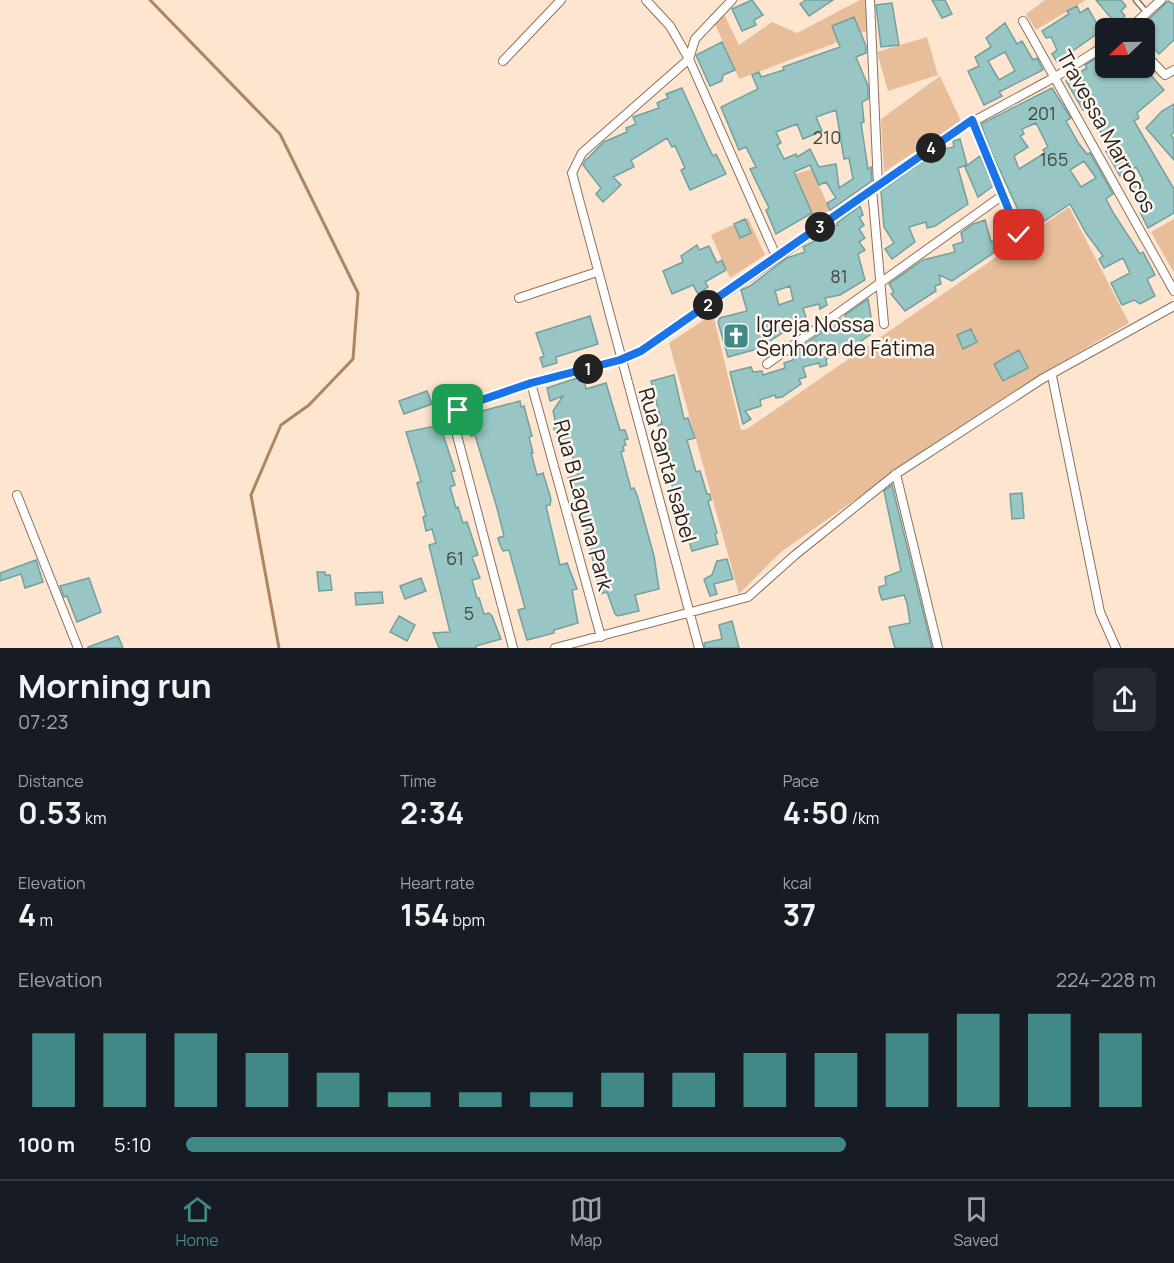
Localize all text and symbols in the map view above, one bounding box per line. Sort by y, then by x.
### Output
north arrow [1095,18,1155,78]
map controls [1095,18,1155,78]
street label: Travessa Marrocos [1051,45,1163,217]
house number: 201 [1028,101,1056,125]
house number: 210 [813,125,841,149]
pin: 4 [916,133,946,163]
text: 4 [926,137,936,159]
house number: 165 [1040,147,1068,171]
pin [993,209,1044,260]
pin: 3 [805,212,835,242]
text: 3 [815,216,825,238]
icon: check [1002,218,1035,251]
house number: 81 [830,264,848,288]
pin: 2 [693,290,723,320]
text: 2 [703,294,713,316]
place label: Igreja Nossa Senhora de Fátima [756,310,935,362]
church icon: Igreja Nossa Senhora de Fátima [721,321,751,351]
pin: 1 [573,354,603,384]
text: 1 [584,358,592,380]
pin [432,384,483,435]
street label: Rua Santa Isabel [632,384,704,546]
icon: arrive [441,393,474,426]
street label: Rua B Laguna Park [548,416,620,594]
house number: 61 [446,546,464,570]
house number: 5 [464,601,474,625]
text: Morning run [18,663,212,708]
button: share [1093,668,1156,731]
text: 07:23 [18,708,69,735]
text: Distance [18,770,84,792]
text: Time [400,770,436,792]
text: Pace [783,770,819,792]
text: 0.53 [18,792,82,833]
text: 2:34 [400,792,464,833]
text: 4:50 [783,792,849,833]
text: km [82,807,107,829]
text: /km [849,807,879,829]
text: Elevation [18,872,86,894]
text: Heart rate [400,872,475,894]
text: kcal [783,872,812,894]
text: 4 [18,894,36,935]
text: 154 [400,894,449,935]
text: 37 [783,894,816,935]
text: m [36,909,53,931]
text: bpm [449,909,485,931]
text: Elevation [18,966,102,993]
text: 224–228 m [1056,966,1156,993]
text: 100 m [18,1131,75,1158]
text: 5:10 [114,1131,152,1158]
tab: Home [175,1193,219,1251]
tab: Map [570,1193,603,1251]
tab: Saved [953,1193,999,1251]

